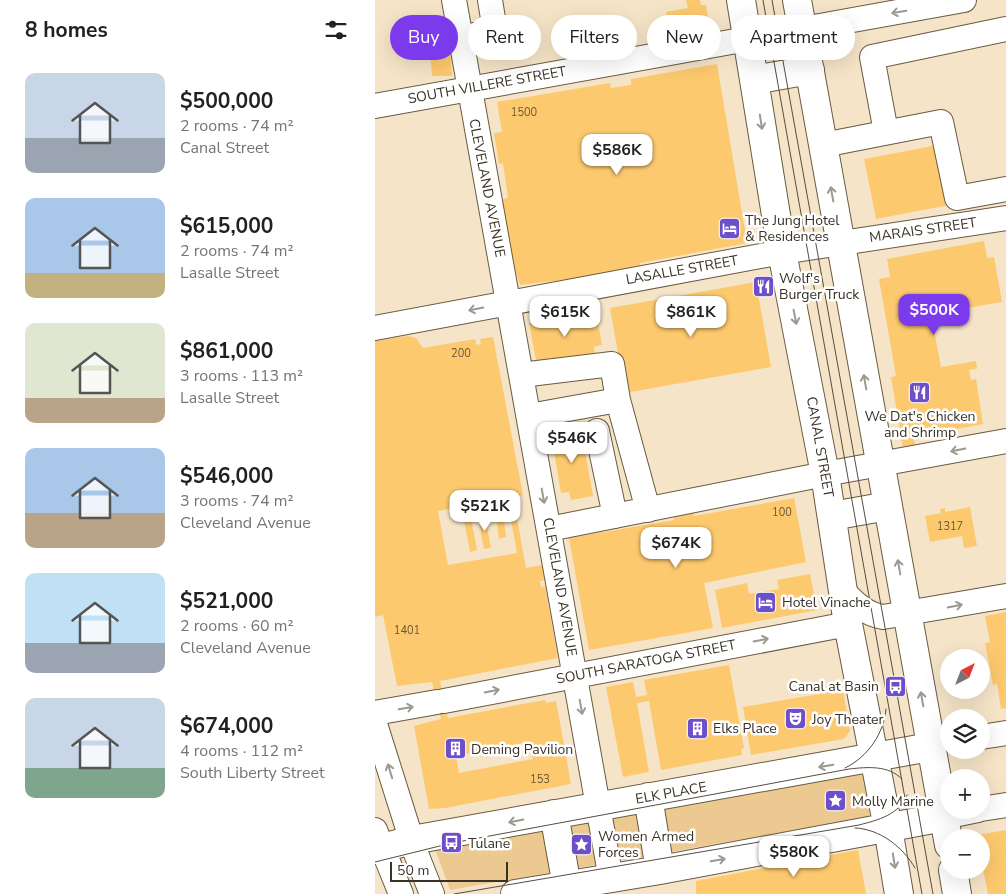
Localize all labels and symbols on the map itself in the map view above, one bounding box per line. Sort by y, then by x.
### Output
one-way arrow [891,8,907,17]
street label: SOUTH VILLERE STREET [406,62,568,108]
house number: 1500 [511,105,538,120]
one-way arrow [756,114,766,130]
street label: CLEVELAND AVENUE [464,117,510,259]
pin: $586K [582,134,652,176]
one-way arrow [826,187,836,203]
place label: The Jung Hotel & Residences [745,211,840,246]
street label: MARAIS STREET [868,213,978,247]
hotel icon: The Jung Hotel & Residences [717,216,741,240]
street label: LASALLE STREET [624,251,740,289]
place label: Wolf's Burger Truck [779,269,860,304]
restaurant icon: Wolf's Burger Truck [751,274,775,298]
pin: $500K [899,294,969,336]
pin: $615K [530,296,600,338]
pin: $861K [656,296,726,338]
one-way arrow [469,304,485,314]
one-way arrow [791,308,800,324]
house number: 200 [451,346,471,361]
one-way arrow [860,374,870,390]
restaurant icon: We Dat's Chicken and Shrimp [908,381,932,405]
street label: CANAL STREET [802,395,838,499]
place label: We Dat's Chicken and Shrimp [864,407,976,442]
pin: $546K [537,422,607,464]
one-way arrow [950,445,966,455]
one-way arrow [539,487,549,503]
pin: $521K [450,490,520,532]
house number: 100 [772,505,792,520]
street label: CLEVELAND AVENUE [538,516,582,658]
house number: 1317 [937,519,963,534]
pin: $674K [641,526,711,569]
one-way arrow [893,559,903,575]
hotel icon: Hotel Vinache [754,590,778,614]
place label: Hotel Vinache [782,593,871,612]
one-way arrow [947,600,963,610]
house number: 1401 [394,623,420,638]
street label: SOUTH SARATOGA STREET [555,635,738,689]
one-way arrow [753,635,769,645]
north arrow [940,649,990,699]
bus stop icon: Canal at Basin [883,674,907,698]
place label: Canal at Basin [789,677,879,696]
one-way arrow [483,686,499,696]
one-way arrow [916,692,926,708]
one-way arrow [577,699,587,715]
one-way arrow [397,702,413,712]
theatre icon: Joy Theater [784,707,808,731]
place label: Joy Theater [811,710,884,729]
building icon: Elks Place [685,716,709,740]
place label: Elks Place [713,719,777,738]
building icon: Deming Pavilion [443,737,467,761]
place label: Deming Pavilion [471,740,573,759]
one-way arrow [818,762,834,772]
one-way arrow [384,763,394,779]
house number: 153 [530,772,550,787]
street label: ELK PLACE [634,777,708,809]
place icon: Molly Marine [824,789,848,813]
place label: Molly Marine [852,792,934,811]
one-way arrow [509,817,525,827]
place label: Women Armed Forces [598,827,694,862]
bus stop icon: Tulane [440,831,464,855]
place icon: Women Armed Forces [570,832,594,856]
place label: Tulane [468,834,510,853]
pin: $580K [759,836,829,878]
one-way arrow [889,853,899,869]
one-way arrow [710,854,726,864]
scale bar [390,859,507,882]

